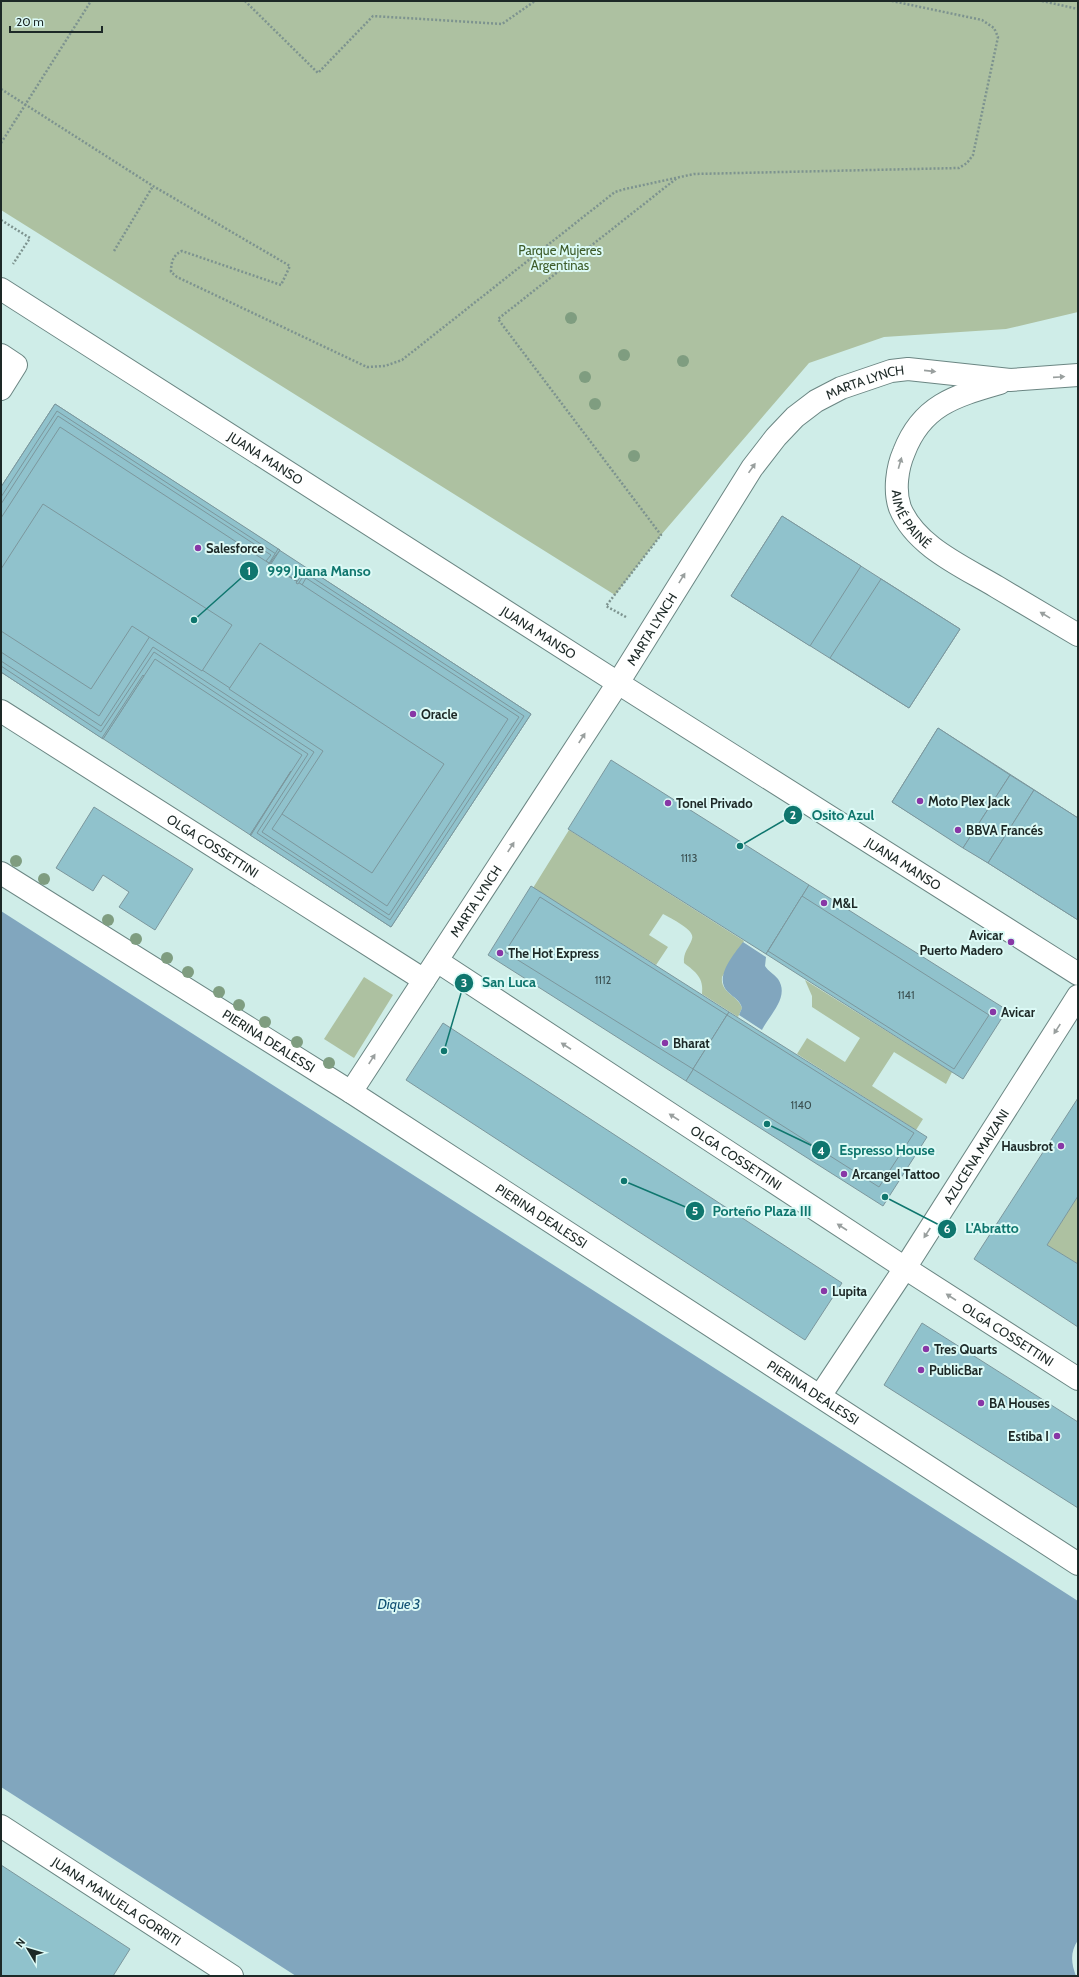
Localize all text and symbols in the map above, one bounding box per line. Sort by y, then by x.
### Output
scale bar [10,8,102,34]
text: 20 m [16,14,44,29]
park label: Parque Mujeres Argentinas [518,242,602,273]
street label: MARTA LYNCH [823,362,905,403]
one-way arrow [924,368,936,374]
one-way arrow [1053,373,1065,380]
street label: JUANA MANSO [224,428,306,488]
one-way arrow [897,456,903,468]
one-way arrow [748,463,756,474]
street label: AIMÉ PAINÉ [889,489,935,551]
place label: Salesforce [206,540,264,556]
marker: Salesforce [193,543,203,553]
callout: 999 Juana Manso [239,558,378,584]
text: 999 Juana Manso [267,562,371,580]
text: 1 [247,563,251,578]
one-way arrow [678,573,686,583]
street label: MARTA LYNCH [623,590,680,668]
street label: JUANA MANSO [497,602,579,662]
one-way arrow [1039,611,1051,618]
place label: Oracle [421,706,458,722]
marker: Oracle [408,709,418,719]
one-way arrow [578,733,586,743]
place label: Moto Plex Jack [928,793,1011,809]
place label: Tonel Privado [676,795,753,811]
marker: Moto Plex Jack [915,796,925,806]
marker: Tonel Privado [663,798,673,808]
callout: Osito Azul [783,802,882,828]
text: Osito Azul [812,806,875,824]
text: 2 [790,807,796,822]
street label: OLGA COSSETTINI [164,811,262,881]
place label: BBVA Francés [966,822,1043,838]
marker: BBVA Francés [953,825,963,835]
street label: JUANA MANSO [862,833,944,893]
one-way arrow [508,841,515,853]
house number: 1113 [681,851,697,865]
street label: MARTA LYNCH [446,862,505,940]
place label: M&L [832,895,858,911]
marker: M&L [819,898,829,908]
place label: Avicar Puerto Madero [919,927,1004,958]
marker: Avicar Puerto Madero [1006,937,1016,947]
place label: The Hot Express [508,945,600,961]
marker: The Hot Express [495,948,505,958]
callout: San Luca [454,970,544,996]
text: San Luca [482,973,536,991]
house number: 1112 [595,973,611,987]
text: 3 [461,975,467,990]
house number: 1141 [897,988,915,1002]
place label: Avicar [1001,1004,1036,1020]
street label: PIERINA DEALESSI [220,1006,318,1076]
marker: Avicar [988,1007,998,1017]
one-way arrow [1053,1024,1061,1034]
place label: Bharat [673,1035,710,1051]
marker: Bharat [660,1038,670,1048]
one-way arrow [560,1042,571,1050]
one-way arrow [369,1054,376,1065]
house number: 1140 [790,1098,812,1112]
street label: AZUCENA MAIZANI [940,1106,1012,1207]
one-way arrow [669,1113,680,1121]
street label: OLGA COSSETTINI [688,1122,785,1193]
callout: Espresso House [811,1137,943,1163]
place label: Hausbrot [1001,1138,1054,1154]
text: Espresso House [839,1141,935,1159]
marker: Hausbrot [1056,1141,1066,1151]
text: 4 [817,1143,825,1158]
place label: Arcangel Tattoo [852,1166,941,1182]
marker: Arcangel Tattoo [839,1169,849,1179]
street label: PIERINA DEALESSI [493,1180,590,1251]
callout: Porteño Plaza III [685,1198,820,1224]
text: Porteño Plaza III [712,1202,812,1220]
text: 5 [692,1203,698,1218]
callout: L'Abratto [937,1216,1027,1242]
text: L'Abratto [965,1219,1019,1237]
text: 6 [944,1221,951,1236]
one-way arrow [836,1223,848,1230]
one-way arrow [923,1227,930,1239]
place label: Lupita [832,1283,868,1299]
marker: Lupita [819,1286,829,1296]
one-way arrow [945,1294,957,1301]
street label: OLGA COSSETTINI [959,1299,1057,1369]
place label: Tres Quarts [934,1341,998,1357]
marker: Tres Quarts [921,1344,931,1354]
street label: PIERINA DEALESSI [764,1357,862,1428]
place label: PublicBar [929,1362,983,1378]
marker: PublicBar [916,1365,926,1375]
place label: BA Houses [989,1395,1050,1411]
marker: BA Houses [976,1398,986,1408]
place label: Estiba I [1008,1428,1049,1444]
marker: Estiba I [1052,1431,1062,1441]
water label: Dique 3 [378,1595,420,1613]
street label: JUANA MANUELA GORRITI [48,1853,184,1949]
north arrow [8,1929,48,1969]
text: N [12,1935,28,1950]

